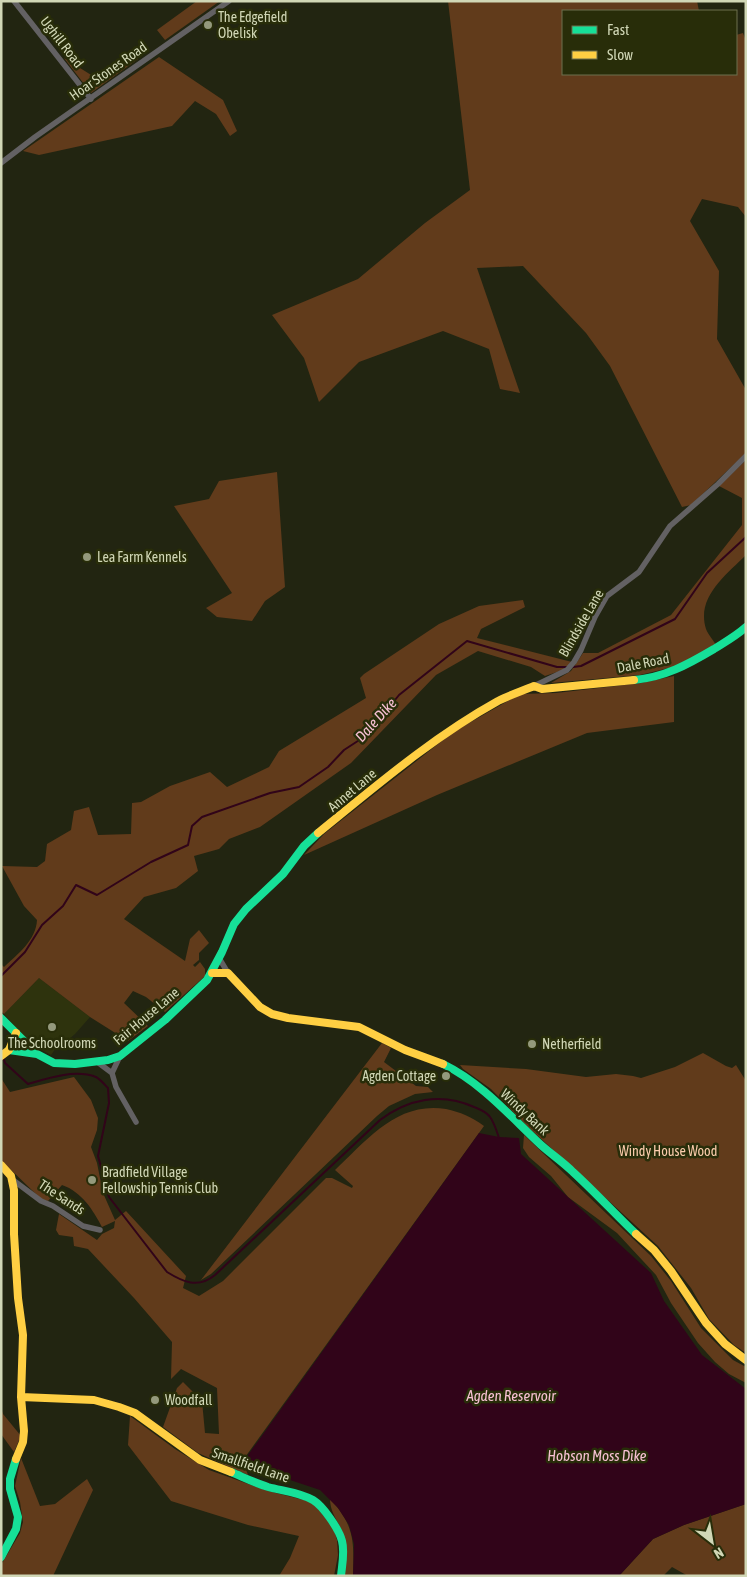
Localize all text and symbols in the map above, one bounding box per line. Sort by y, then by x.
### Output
place label: The Edgefield Obelisk [218,9,287,41]
legend [562,10,737,75]
street label: Ughill Road [37,13,87,71]
marker: The Edgefield Obelisk [202,19,214,31]
text: Fast [607,21,629,38]
street label: Hoar Stones Road [66,39,150,103]
text: Slow [607,46,633,63]
place label: Lea Farm Kennels [97,549,187,565]
marker: Lea Farm Kennels [81,551,93,563]
street label: Blindside Lane [555,586,607,660]
street label: Dale Road [615,650,671,676]
water label: Dale Dike [352,694,400,745]
street label: Annet Lane [325,765,379,815]
street label: Fair House Lane [110,984,182,1048]
marker: The Schoolrooms [46,1021,58,1033]
place label: The Schoolrooms [8,1035,96,1051]
place label: Netherfield [542,1036,601,1052]
marker: Netherfield [526,1038,538,1050]
place label: Agden Cottage [362,1068,436,1084]
marker: Agden Cottage [440,1070,452,1082]
street label: Windy Bank [497,1085,553,1139]
park label: Windy House Wood [619,1143,717,1159]
place label: Bradfield Village Fellowship Tennis Club [102,1164,218,1196]
marker: Bradfield Village Fellowship Tennis Club [86,1174,98,1186]
street label: The Sands [36,1176,88,1218]
water label: Agden Reservoir [465,1387,556,1404]
place label: Woodfall [165,1392,213,1408]
marker: Woodfall [149,1394,161,1406]
street label: Smallfield Lane [210,1444,292,1486]
water label: Hobson Moss Dike [547,1447,647,1464]
north arrow [687,1517,737,1567]
text: N [711,1544,726,1562]

